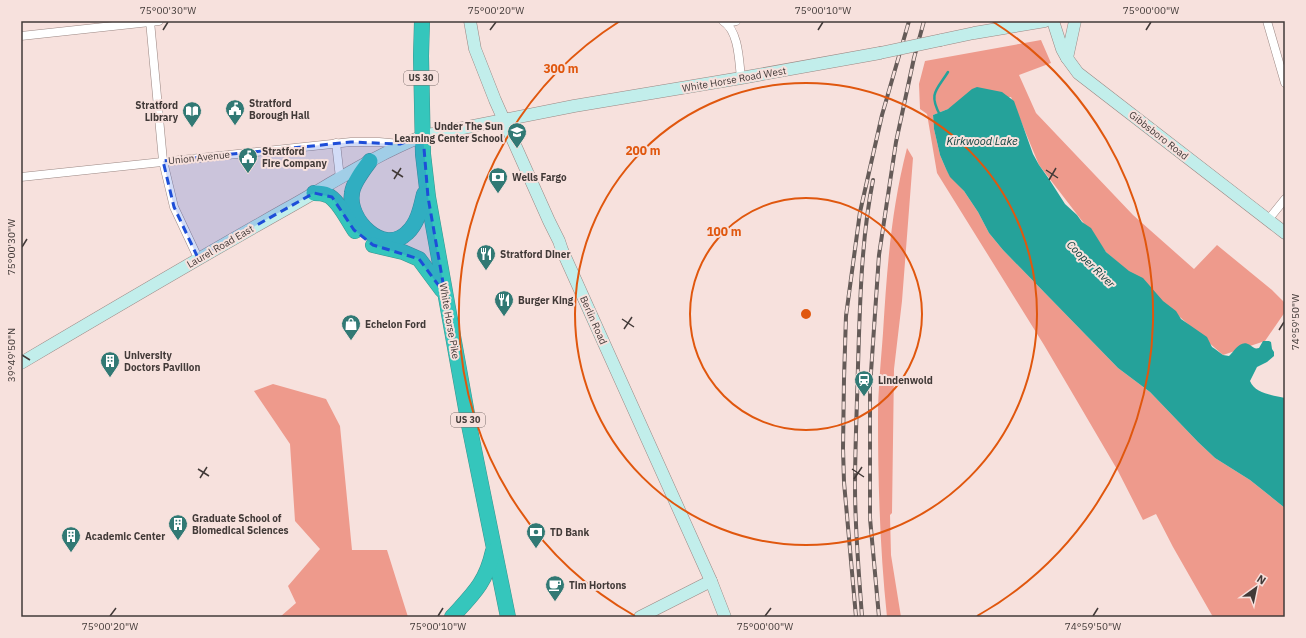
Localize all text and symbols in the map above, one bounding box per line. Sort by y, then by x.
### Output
text: 75°00'30"W [140,4,196,17]
text: 75°00'20"W [468,4,524,17]
text: 75°00'10"W [795,4,851,17]
text: 75°00'00"W [1123,4,1179,17]
text: 300 m [543,61,579,76]
street label: White Horse Road West [681,64,788,95]
road number: US 30 [404,71,438,85]
place label: Stratford Borough Hall [249,97,310,122]
public building icon: Stratford Borough Hall [224,98,246,126]
place label: Stratford Library [135,99,179,124]
library icon: Stratford Library [181,100,203,128]
street label: Gibbsboro Road [1126,108,1191,163]
place label: Under The Sun Learning Center School [394,120,503,145]
school or university icon: Under The Sun Learning Center School [506,121,528,149]
water label: Kirkwood Lake [946,134,1018,148]
text: 200 m [625,143,661,158]
place label: Stratford Fire Company [262,145,327,170]
public building icon: Stratford Fire Company [237,146,259,174]
street label: Union Avenue [168,148,231,167]
bank icon: Wells Fargo [487,166,509,194]
place label: Wells Fargo [512,171,567,184]
text: 75°00'30"W [5,219,18,275]
street label: Laurel Road East [185,222,256,271]
text: 100 m [706,224,742,239]
water label: Cooper River [1064,237,1119,291]
restaurant icon: Stratford Diner [475,243,497,271]
place label: Stratford Diner [500,248,570,261]
street label: White Horse Pike [436,282,463,360]
restaurant icon: Burger King [493,289,515,317]
place label: Burger King [518,294,574,307]
street label: Berlin Road [577,294,610,347]
text: 74°59'50"W [1289,294,1302,350]
centre of rings [799,307,813,321]
shop icon: Echelon Ford [340,313,362,341]
place label: Echelon Ford [365,318,426,331]
text: 39°49'50"N [5,328,18,382]
place label: University Doctors Pavilion [124,349,200,374]
building icon: University Doctors Pavilion [99,350,121,378]
station icon: Lindenwold [853,369,875,397]
place label: Lindenwold [878,374,933,387]
road number: US 30 [451,413,485,427]
place label: Graduate School of Biomedical Sciences [192,512,289,537]
building icon: Graduate School of Biomedical Sciences [167,513,189,541]
bank icon: TD Bank [525,521,547,549]
building icon: Academic Center [60,525,82,553]
place label: TD Bank [550,526,589,539]
place label: Academic Center [85,530,165,543]
north arrow [1236,568,1276,608]
text: N [1254,572,1269,588]
cafe icon: Tim Hortons [544,574,566,602]
place label: Tim Hortons [569,579,626,592]
text: 75°00'20"W [82,620,138,633]
text: 75°00'10"W [410,620,466,633]
text: 75°00'00"W [737,620,793,633]
text: 74°59'50"W [1065,620,1121,633]

